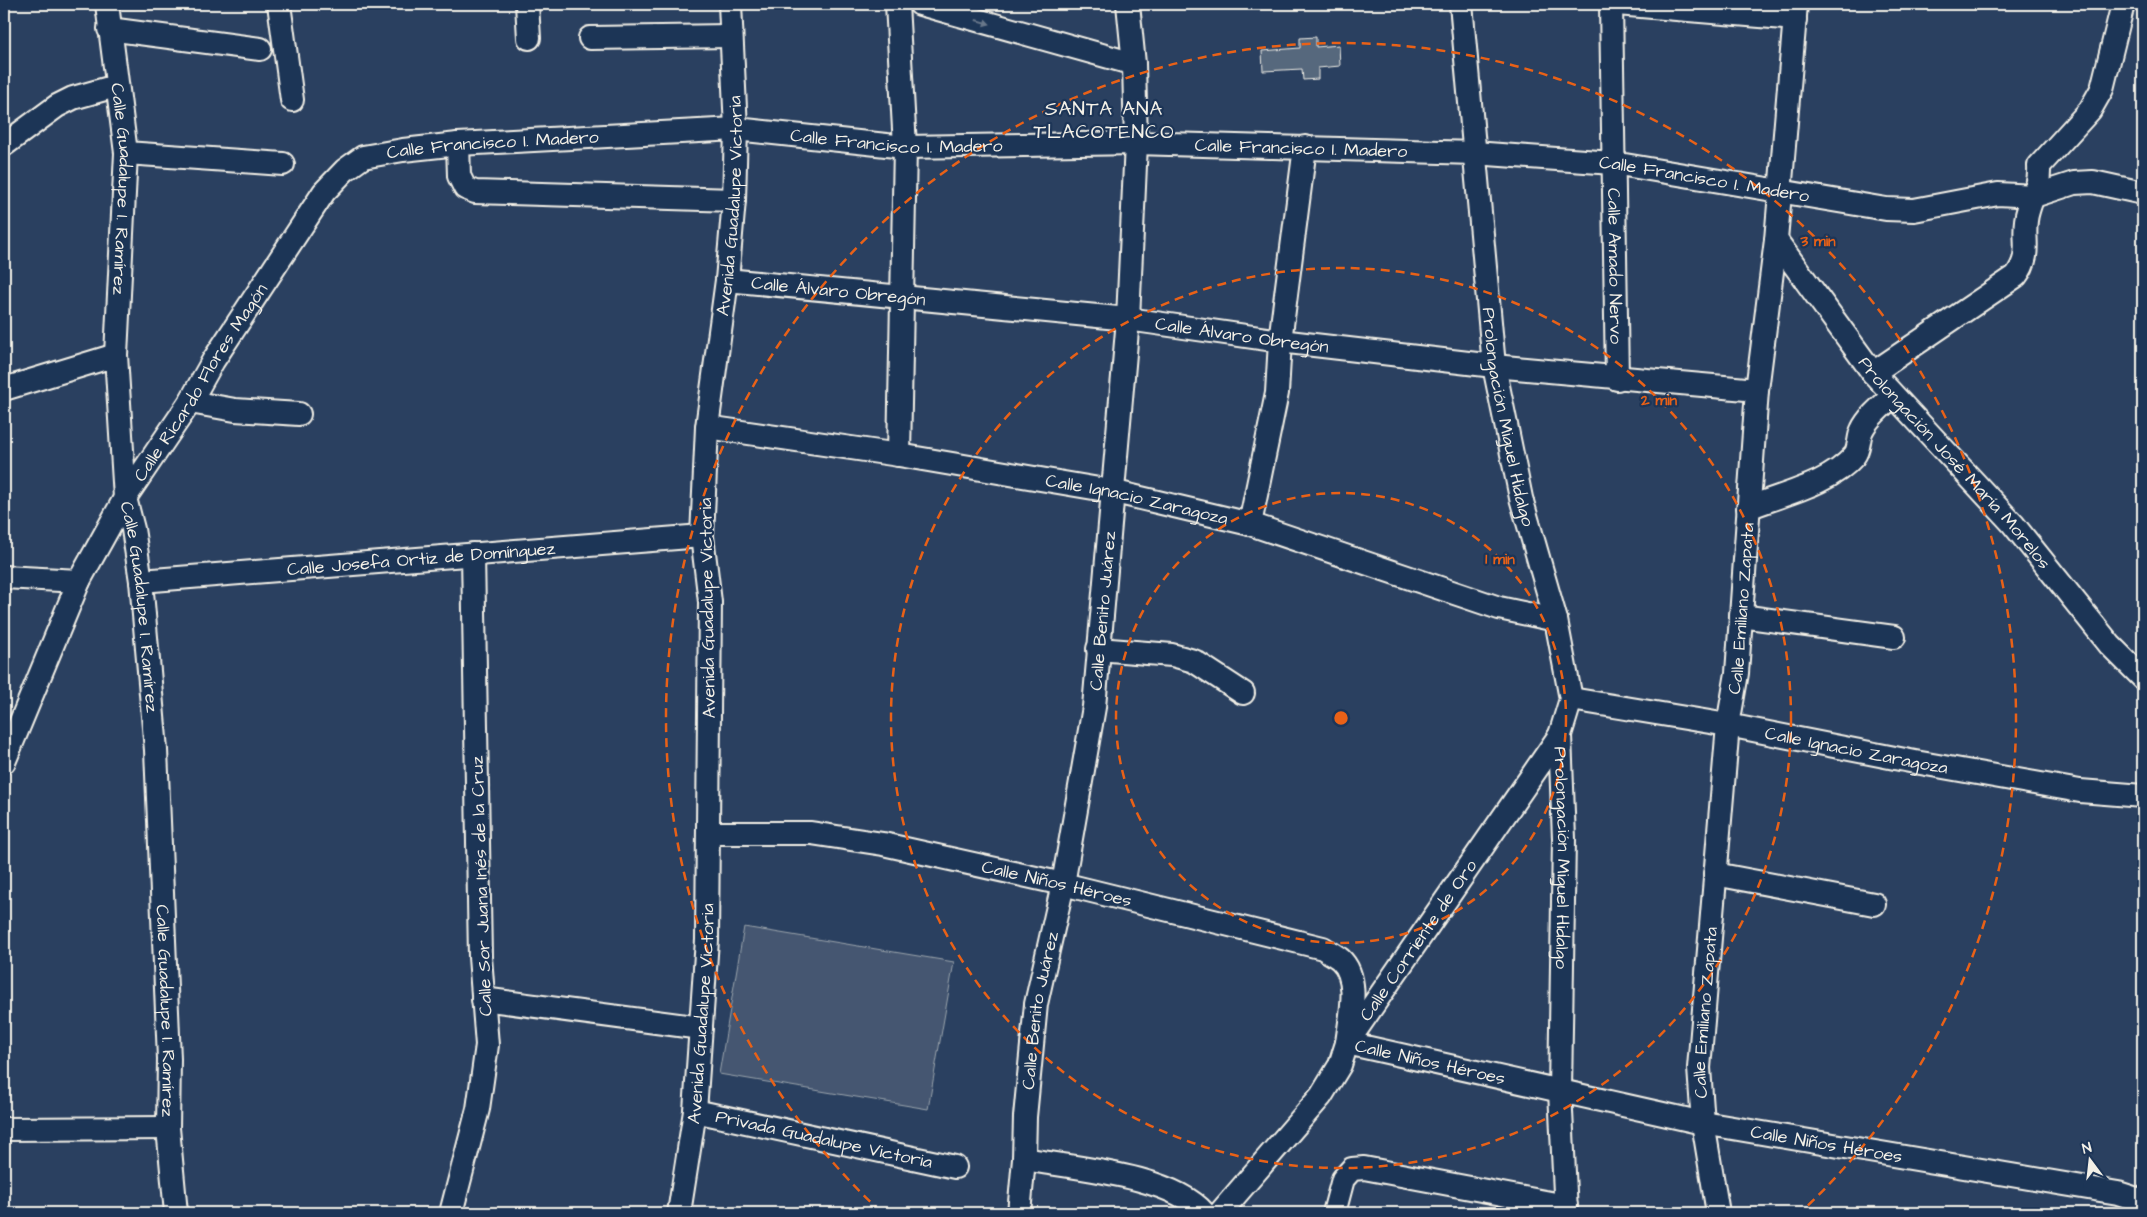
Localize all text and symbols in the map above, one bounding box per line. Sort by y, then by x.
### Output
one-way arrow [976,18,991,26]
street label: Calle Guadalupe I. Ramírez [104,82,138,296]
street label: Avenida Guadalupe Victoria [710,95,749,317]
district label: SANTA ANA TLACOTENCO [1033,95,1175,146]
street label: Calle Francisco I. Madero [789,123,1003,160]
street label: Calle Francisco I. Madero [385,124,599,166]
street label: Calle Francisco I. Madero [1194,133,1408,164]
street label: Calle Francisco I. Madero [1598,150,1811,209]
street label: Calle Amado Nervo [1601,188,1628,344]
text: 3 min [1799,231,1836,252]
street label: Calle Álvaro Obregón [750,270,927,312]
street label: Calle Ricardo Flores Magón [128,279,274,487]
street label: Prolongación Miguel Hidalgo [1476,306,1541,530]
street label: Calle Álvaro Obregón [1153,311,1330,360]
street label: Prolongación José María Morelos [1852,352,2056,575]
text: 2 min [1640,390,1678,411]
street label: Calle Ignacio Zaragoza [1044,468,1231,531]
street label: Avenida Guadalupe Victoria [693,497,722,719]
street label: Calle Guadalupe I. Ramírez [113,499,165,714]
street label: Calle Emiliano Zapata [1722,522,1761,696]
street label: Calle Benito Juárez [1083,530,1122,692]
street label: Calle Josefa Ortiz de Domínguez [286,536,556,582]
text: 1 min [1485,549,1515,570]
centre of rings [1332,709,1350,727]
street label: Calle Ignacio Zaragoza [1763,721,1950,781]
street label: Prolongación Miguel Hidalgo [1547,746,1576,969]
street label: Calle Sor Juana Inés de la Cruz [464,755,499,1017]
street label: Calle Niños Héroes [979,854,1134,913]
street label: Calle Corriente de Oro [1354,855,1483,1026]
street label: Avenida Guadalupe Victoria [681,903,720,1126]
street label: Calle Guadalupe I. Ramírez [150,904,181,1117]
street label: Calle Emiliano Zapata [1687,926,1724,1099]
street label: Calle Benito Juárez [1016,929,1065,1091]
street label: Calle Niños Héroes [1352,1033,1508,1091]
street label: Privada Guadalupe Victoria [713,1104,935,1175]
street label: Calle Niños Héroes [1749,1119,1904,1169]
north arrow [2064,1134,2114,1184]
text: N [2080,1138,2094,1159]

